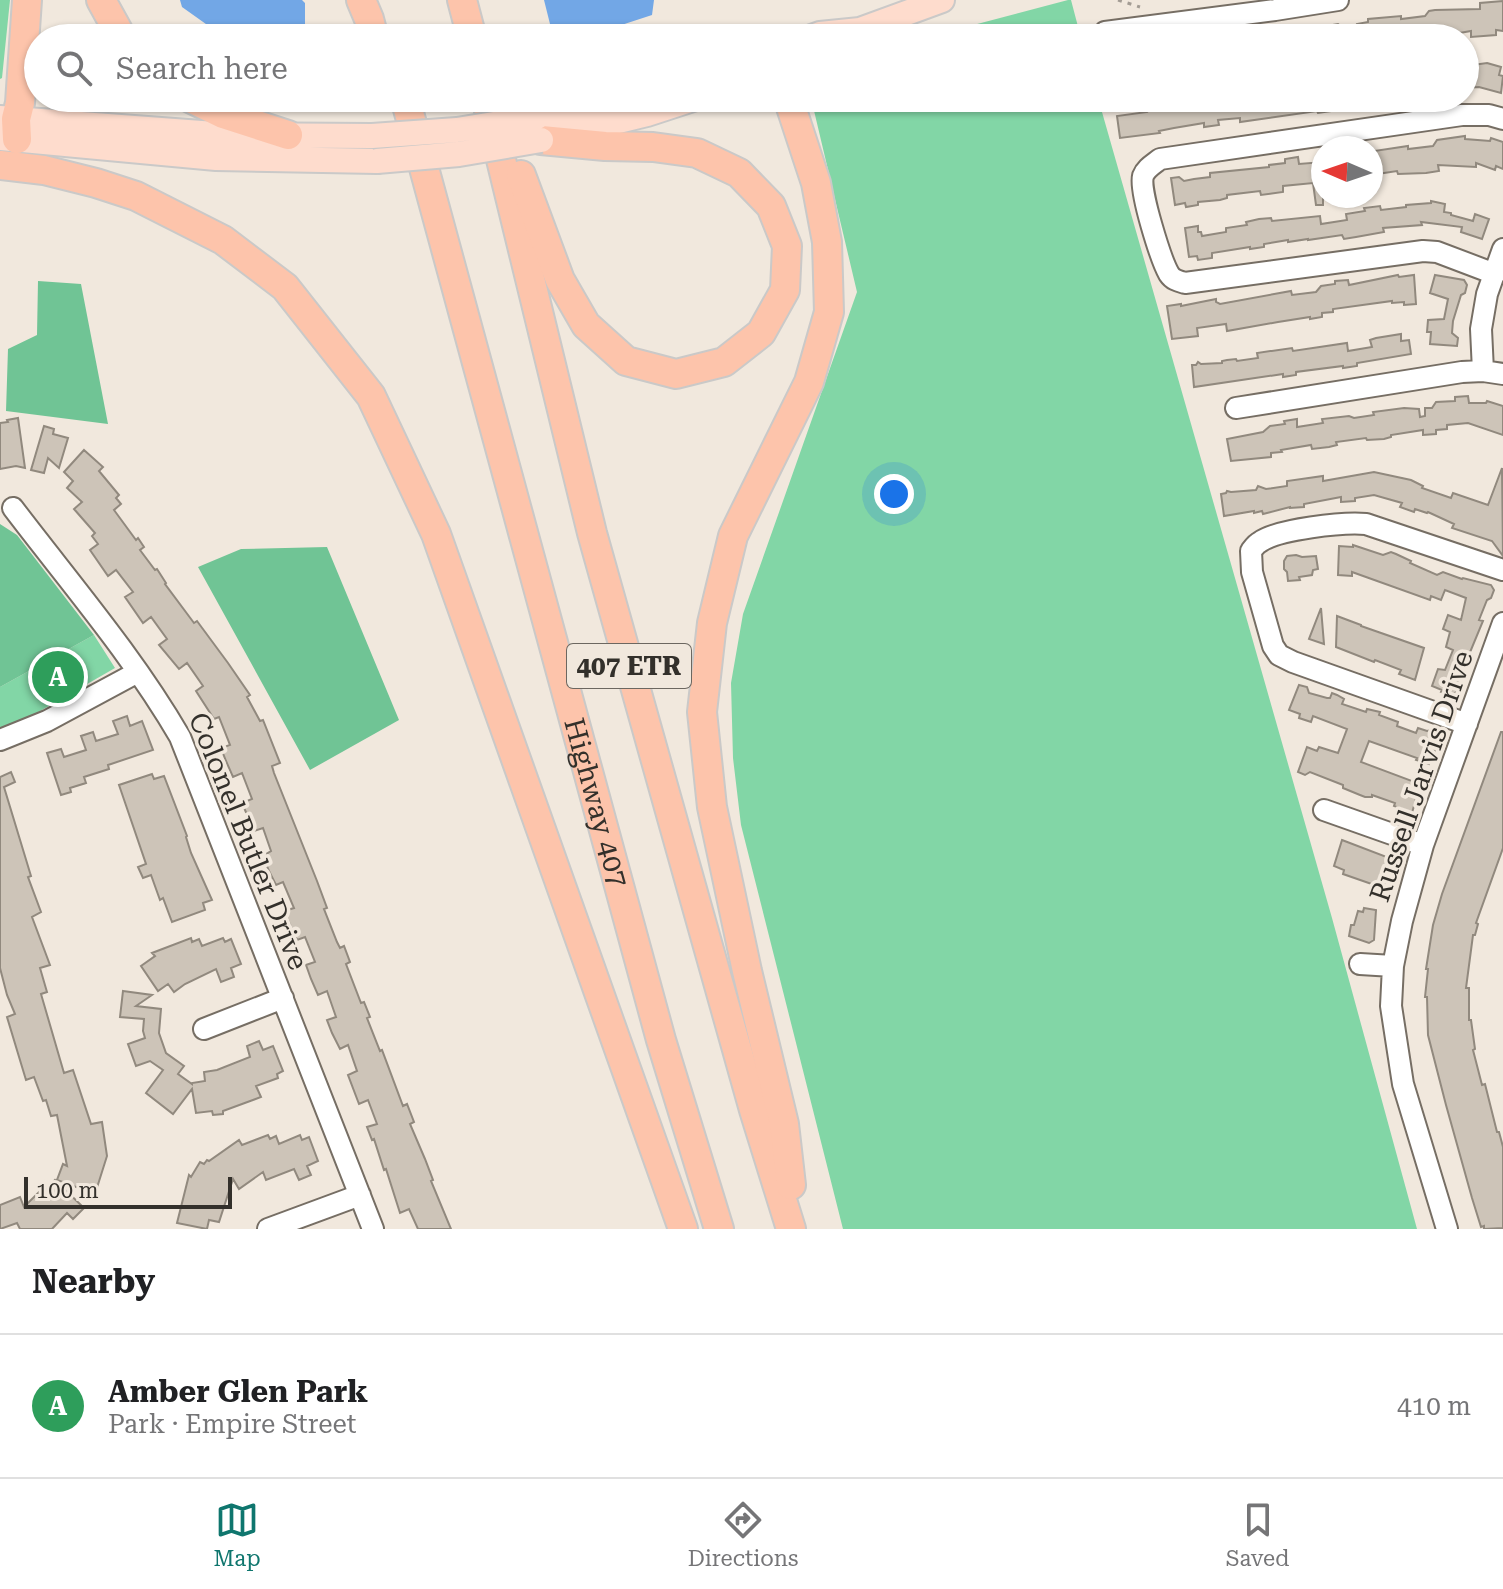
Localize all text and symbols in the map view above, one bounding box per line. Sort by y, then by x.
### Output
search box [24,24,1479,112]
icon: search [52,46,96,90]
text: Search here [116,51,288,86]
north arrow [1311,136,1383,208]
your location [874,474,914,514]
road number: 407 ETR [567,644,691,688]
street label: Russell Jarvis Drive [1363,646,1480,906]
pin: A [32,647,84,707]
street label: Colonel Butler Drive [182,708,315,975]
street label: Highway 407 [557,714,635,891]
scale bar [24,1173,232,1209]
text: 100 m [36,1178,99,1203]
text: Nearby [32,1261,155,1301]
text: Amber Glen Park [108,1374,368,1409]
text: A [49,1391,67,1421]
text: 410 m [1397,1391,1471,1421]
text: Park · Empire Street [108,1409,357,1439]
tab: Map [214,1498,261,1571]
tab: Directions [688,1498,798,1571]
tab: Saved [1226,1498,1289,1571]

